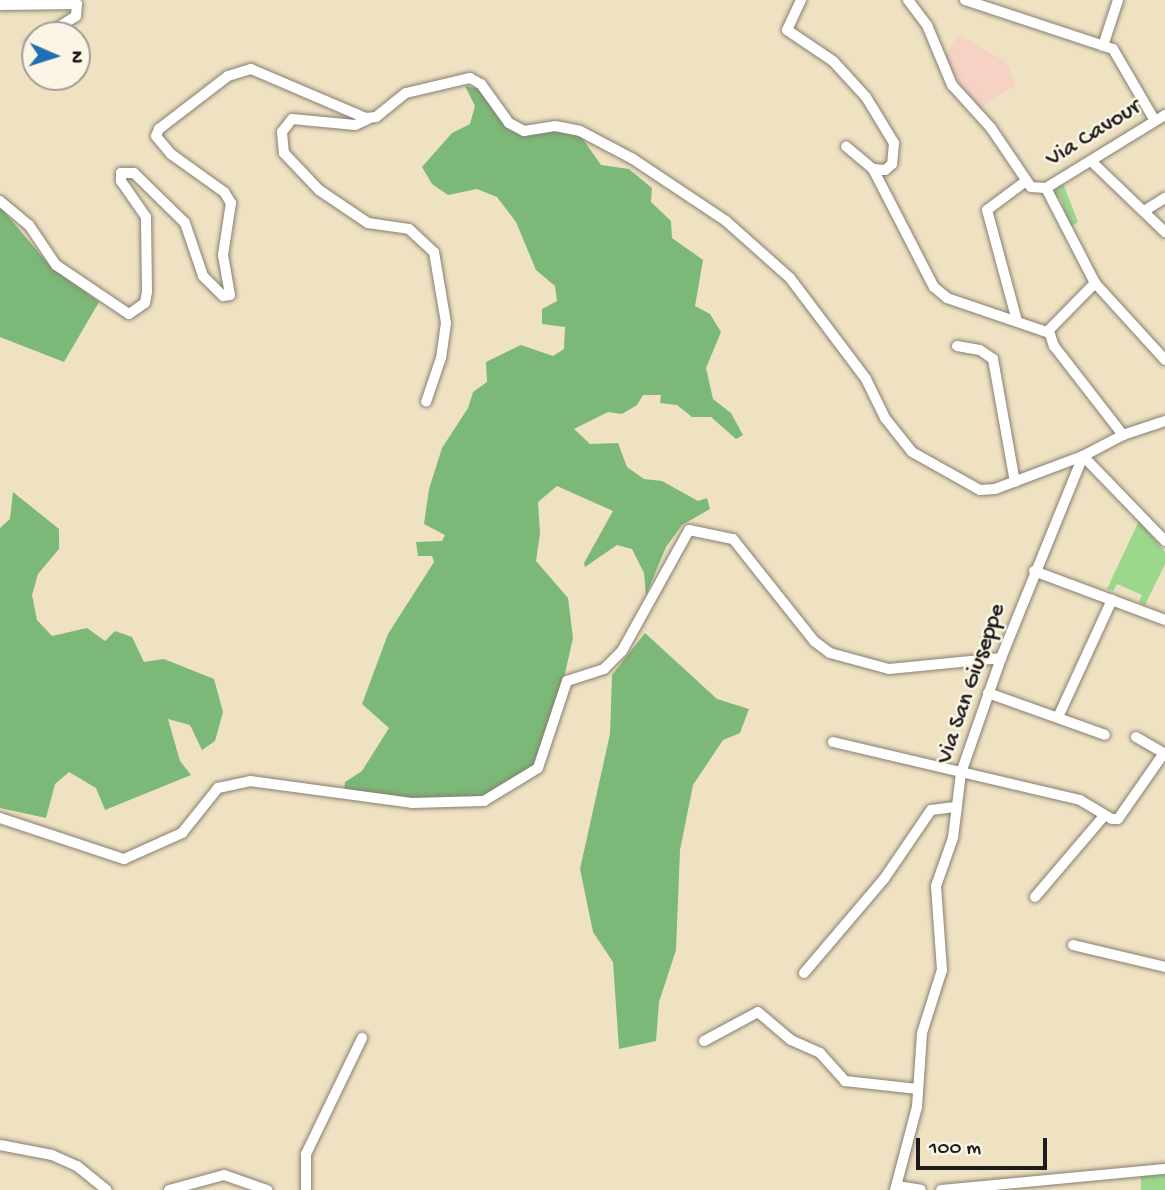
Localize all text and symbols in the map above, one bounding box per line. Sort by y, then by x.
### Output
north arrow [21,21,91,91]
text: N [64,50,87,64]
street label: Via Cavour [1041,94,1147,174]
street label: Via San Giuseppe [931,600,1013,768]
scale bar [920,1124,1051,1168]
text: 100 m [929,1137,981,1162]

